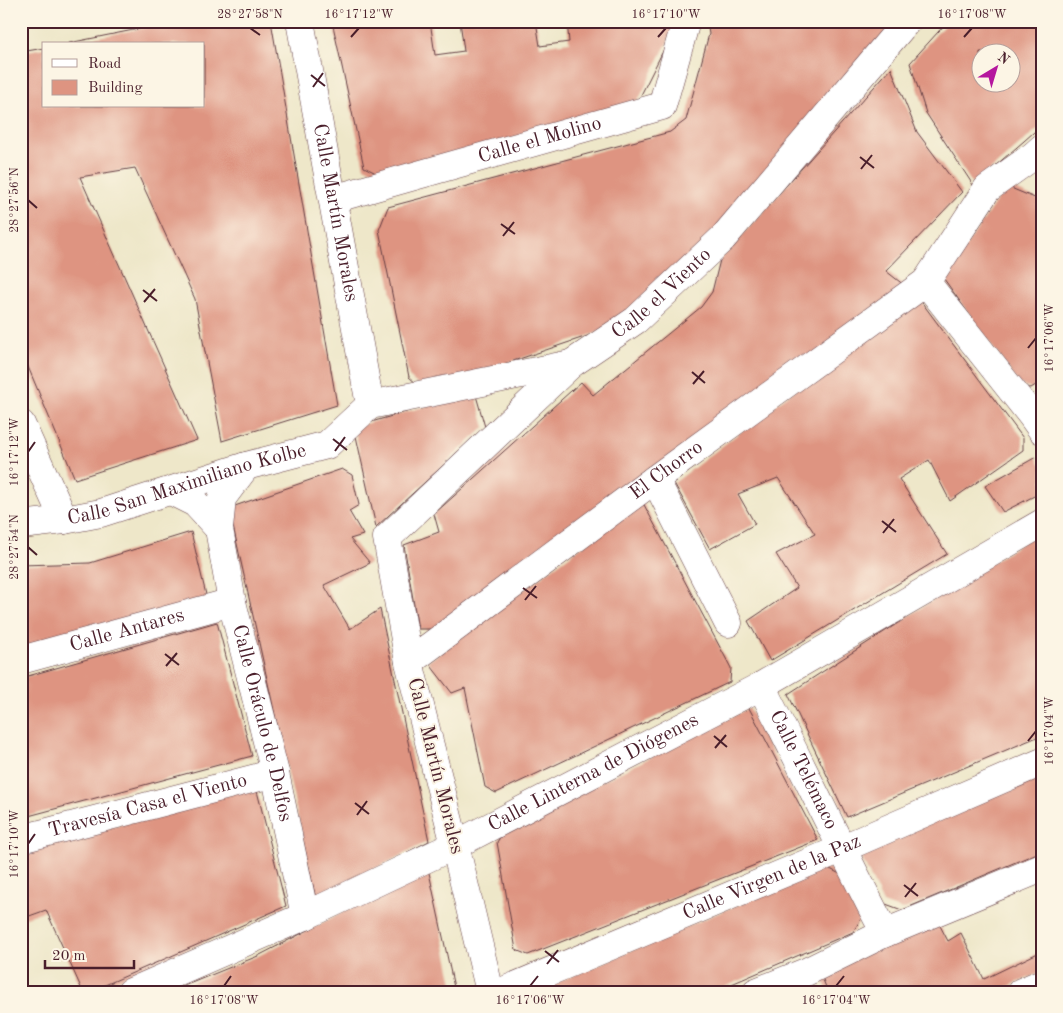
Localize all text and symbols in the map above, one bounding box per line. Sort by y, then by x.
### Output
text: 28°27'58"N [217,8,283,21]
text: 16°17'12"W [324,9,394,21]
text: 16°17'10"W [631,9,701,21]
text: 16°17'08"W [937,9,1007,21]
legend [42,42,205,108]
north arrow [970,42,1020,92]
text: N [995,50,1012,68]
text: Road [88,57,122,72]
text: Building [88,81,143,96]
street label: Calle el Molino [476,114,604,167]
street label: Calle Martín Morales [309,122,361,304]
text: 28°27'56"N [8,167,21,233]
street label: Calle el Viento [608,244,715,343]
text: 16°17'06"W [1044,303,1056,373]
text: 16°17'12"W [9,417,21,487]
street label: El Chorro [626,437,707,504]
street label: Calle San Maximiliano Kolbe [66,441,308,529]
text: 28°27'54"N [8,514,21,580]
street label: Calle Antares [68,606,187,656]
street label: Calle Oráculo de Delfos [228,623,295,823]
street label: Calle Martín Morales [403,676,467,856]
text: 16°17'04"W [1044,696,1056,766]
street label: Calle Telémaco [765,707,841,833]
street label: Calle Linterna de Diógenes [485,710,702,836]
street label: Travesía Casa el Viento [46,771,249,841]
text: 16°17'10"W [9,809,21,879]
street label: Calle Virgen de la Paz [680,832,864,924]
scale bar [45,938,134,970]
text: 20 m [52,949,86,964]
text: 16°17'08"W [189,995,259,1007]
text: 16°17'06"W [495,995,565,1007]
text: 16°17'04"W [801,995,871,1007]

